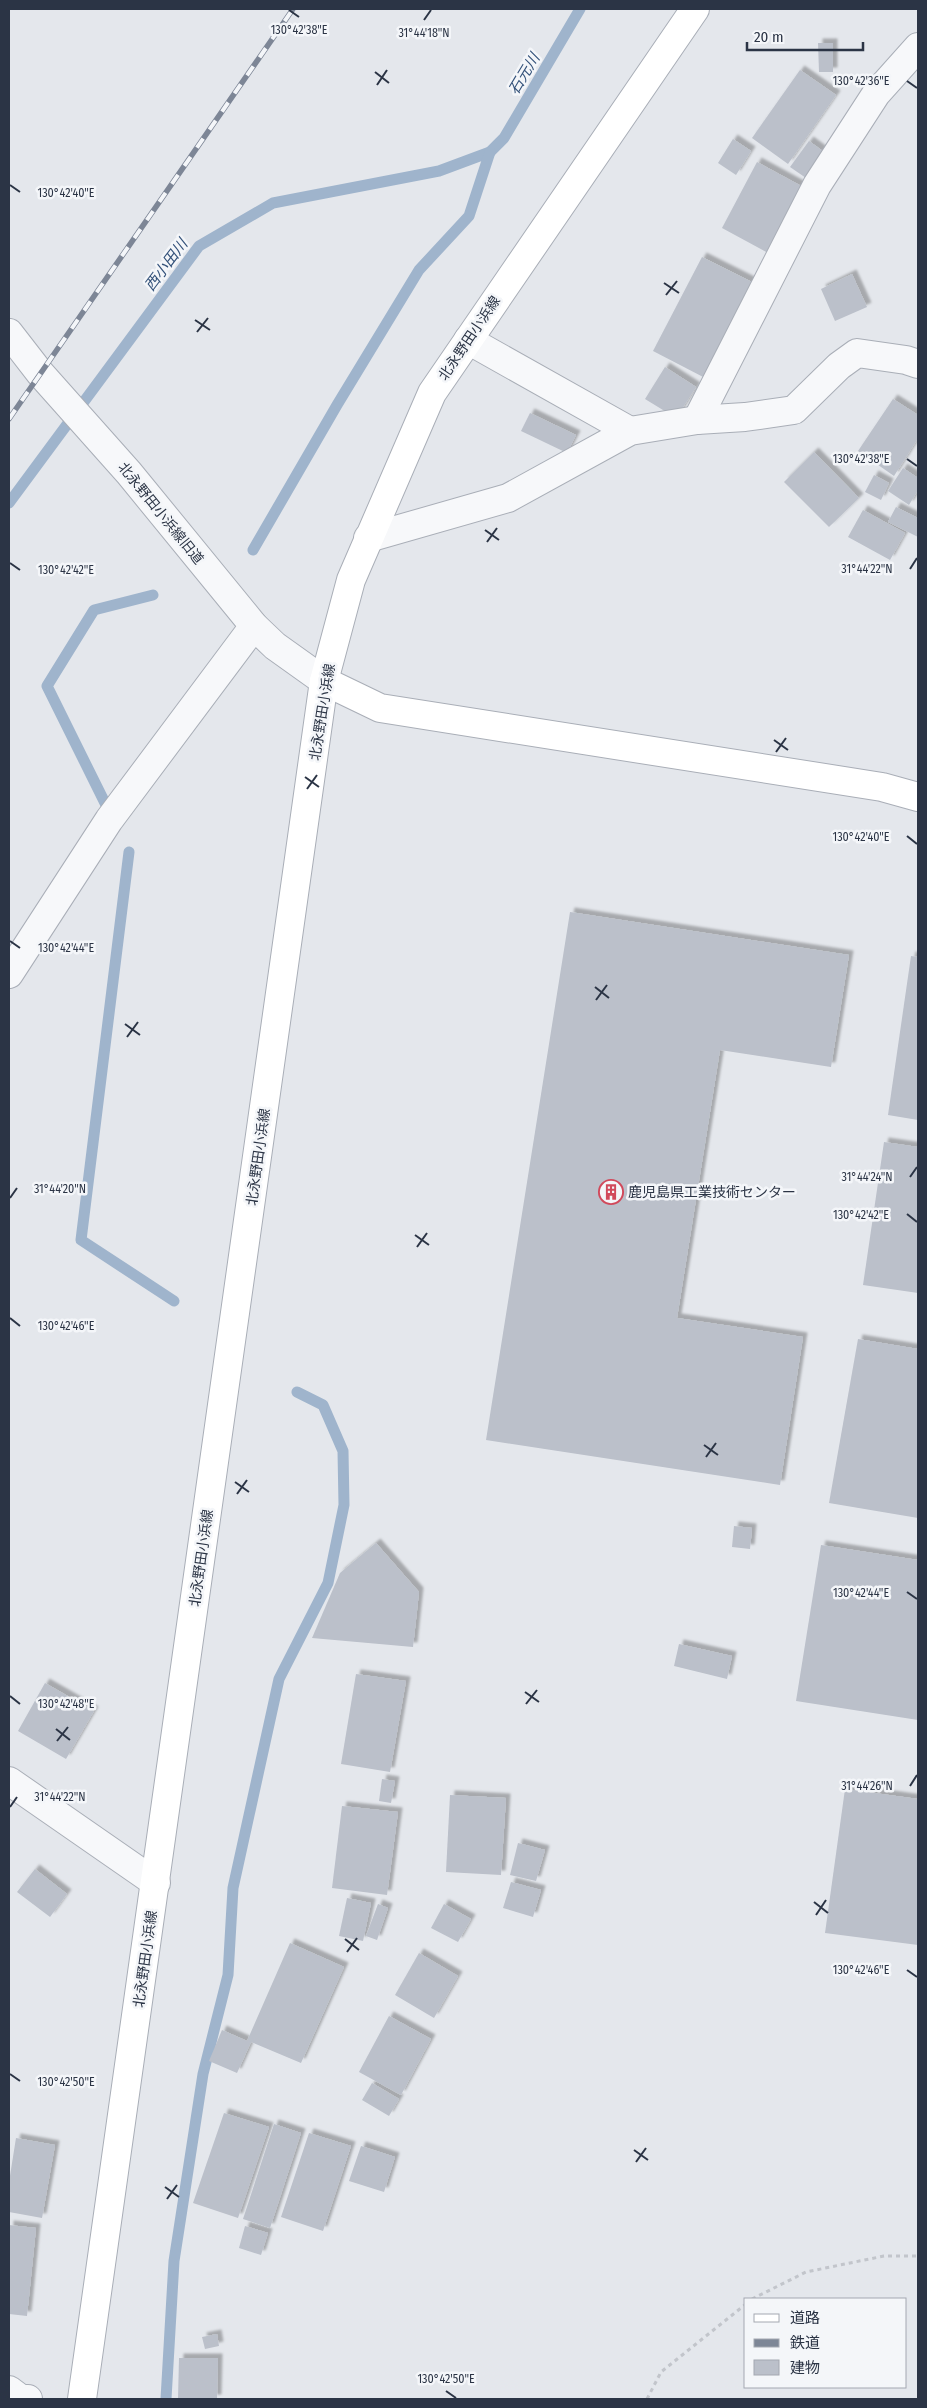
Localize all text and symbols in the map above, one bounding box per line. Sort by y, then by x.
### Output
scale bar [747,20,863,52]
text: 130°42'38"E [271,23,328,37]
text: 31°44'18"N [398,26,450,40]
text: 20 m [754,28,784,46]
water label: 石元川 [505,48,544,98]
text: 130°42'36"E [833,74,890,88]
text: 130°42'40"E [38,186,95,200]
water label: 西小田川 [141,234,192,294]
street label: 北永野田小浜線 [435,293,504,384]
text: 130°42'38"E [833,452,890,466]
street label: 北永野田小浜線旧道 [114,459,207,568]
text: 31°44'22"N [841,562,893,576]
text: 130°42'42"E [38,563,94,577]
street label: 北永野田小浜線 [306,662,339,762]
text: 130°42'40"E [833,830,890,844]
text: 130°42'44"E [38,941,94,955]
street label: 北永野田小浜線 [243,1107,274,1207]
text: 31°44'24"N [842,1170,892,1184]
building icon: 鹿児島県工業技術センター [598,1179,624,1205]
text: 31°44'20"N [34,1182,86,1196]
place label: 鹿児島県工業技術センター [628,1184,796,1201]
text: 130°42'42"E [833,1208,889,1222]
text: 130°42'46"E [38,1319,95,1333]
street label: 北永野田小浜線 [186,1508,217,1608]
text: 130°42'44"E [833,1586,889,1600]
text: 130°42'48"E [38,1697,95,1711]
text: 31°44'26"N [841,1779,893,1793]
text: 31°44'22"N [34,1790,86,1804]
street label: 北永野田小浜線 [130,1909,161,2009]
text: 130°42'46"E [833,1963,890,1977]
text: 130°42'50"E [37,2075,95,2089]
legend [744,2298,907,2388]
text: 道路 [790,2309,820,2327]
text: 鉄道 [790,2334,820,2352]
text: 建物 [790,2359,820,2377]
text: 130°42'50"E [417,2372,475,2386]

